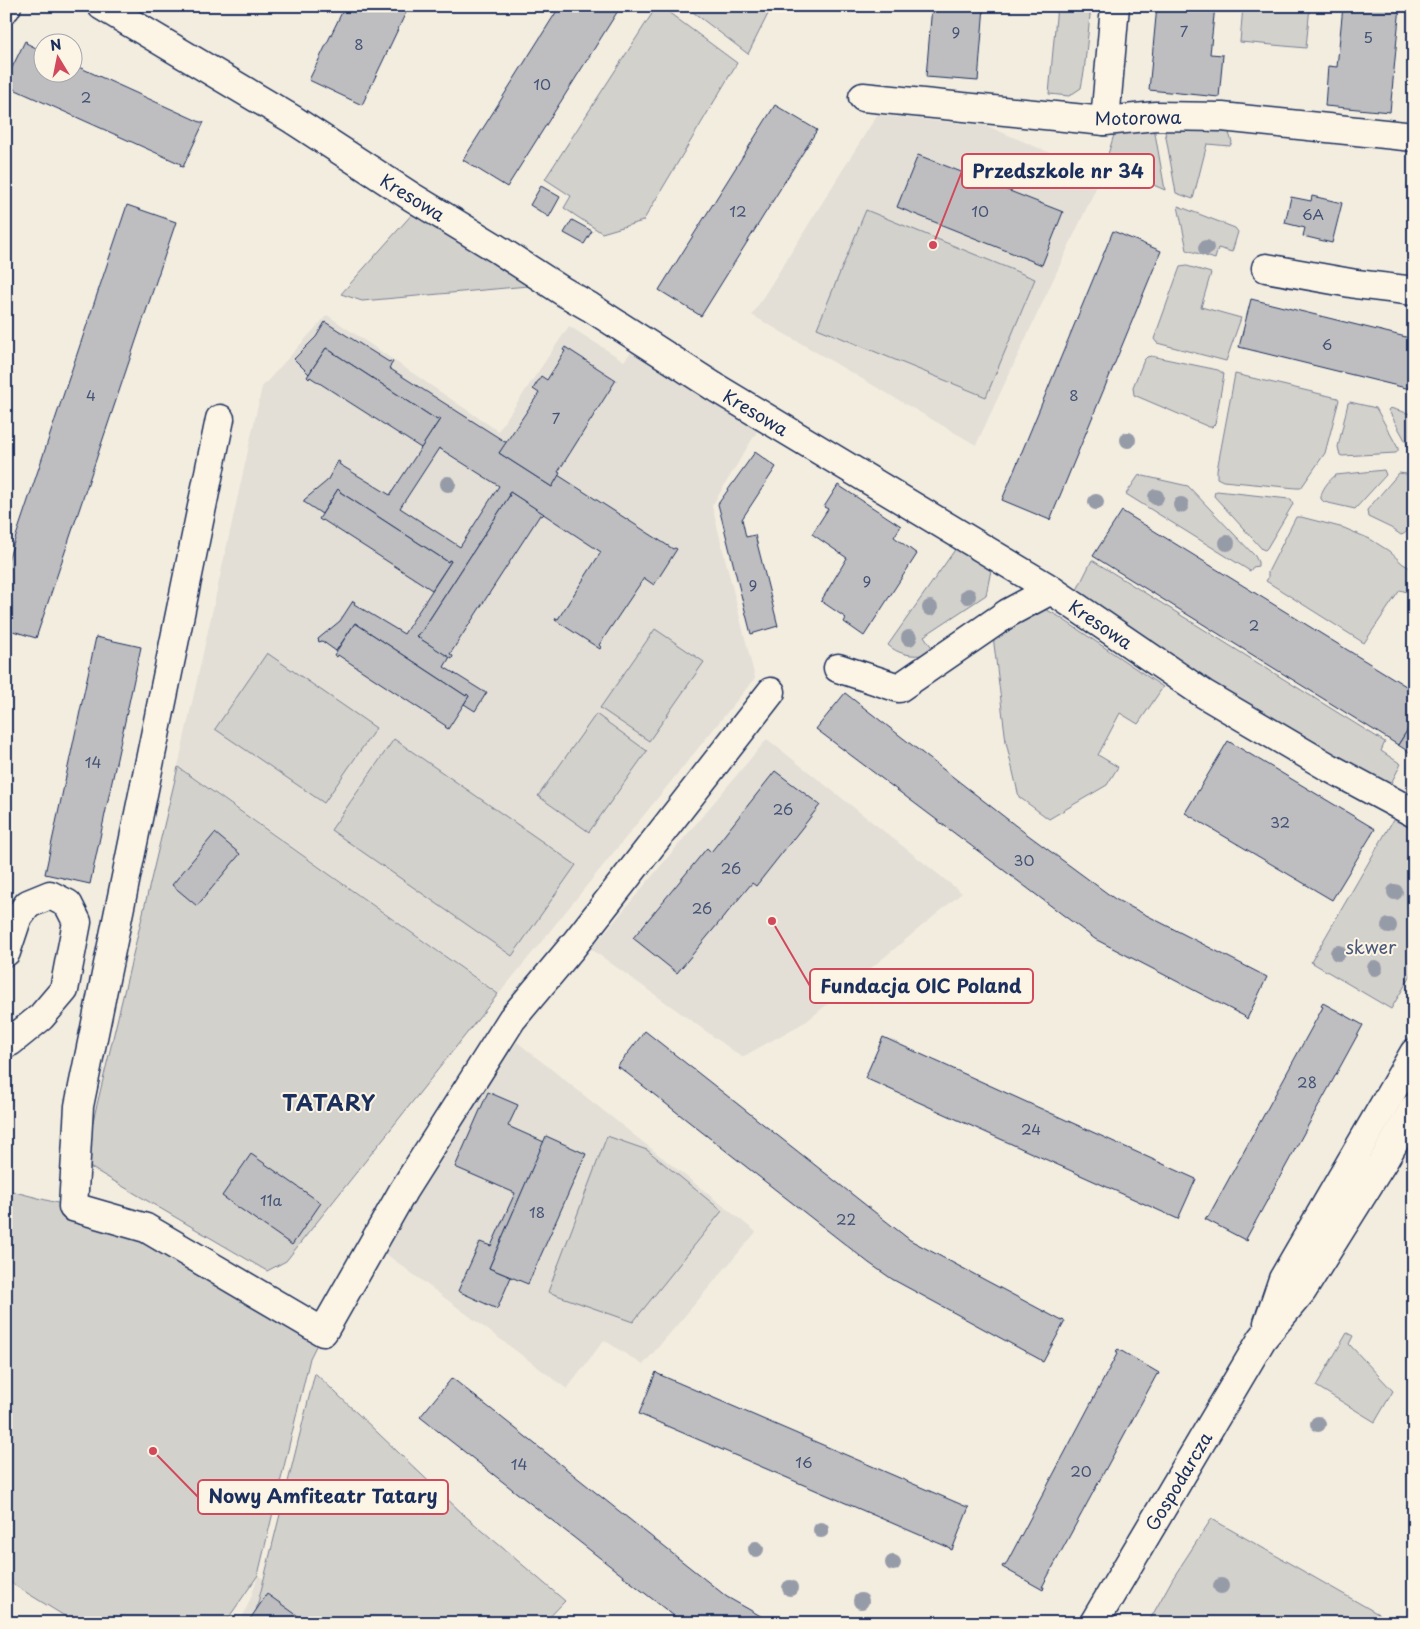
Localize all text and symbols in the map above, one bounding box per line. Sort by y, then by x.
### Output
house number: 7 [1180,19,1189,42]
house number: 9 [952,20,960,43]
house number: 5 [1363,25,1373,48]
north arrow [32,32,82,82]
house number: 8 [354,32,364,55]
text: N [48,33,63,56]
house number: 10 [533,72,551,95]
house number: 2 [81,85,91,108]
street label: Motorowa [1094,103,1182,131]
callout: Przedszkole nr 34 [962,154,1154,188]
text: Przedszkole nr 34 [972,156,1144,184]
street label: Kresowa [375,166,451,228]
house number: 12 [729,199,747,222]
house number: 10 [971,199,989,222]
house number: 6A [1302,202,1324,225]
house number: 6 [1322,332,1332,355]
street label: Kresowa [718,382,794,443]
house number: 4 [86,383,96,406]
house number: 8 [1069,383,1079,406]
house number: 7 [552,406,561,429]
house number: 9 [863,569,871,592]
house number: 9 [749,573,757,596]
street label: Kresowa [1064,593,1139,656]
house number: 2 [1249,613,1259,636]
house number: 14 [85,750,101,773]
house number: 26 [773,797,793,820]
house number: 32 [1270,810,1290,833]
house number: 30 [1014,848,1034,871]
house number: 26 [721,856,741,879]
house number: 26 [692,896,712,919]
park label: skwer [1346,933,1397,960]
callout: Fundacja OIC Poland [810,969,1033,1003]
text: Fundacja OIC Poland [820,971,1022,999]
house number: 28 [1297,1070,1317,1093]
district label: TATARY [282,1085,376,1118]
house number: 24 [1021,1117,1041,1140]
house number: 11a [260,1188,283,1211]
house number: 18 [529,1200,545,1223]
house number: 22 [836,1207,856,1230]
street label: Gospodarcza [1138,1426,1219,1536]
house number: 16 [795,1450,813,1473]
house number: 14 [511,1452,527,1475]
house number: 20 [1070,1459,1092,1482]
callout: Nowy Amfiteatr Tatary [198,1480,448,1514]
text: Nowy Amfiteatr Tatary [209,1481,437,1509]

